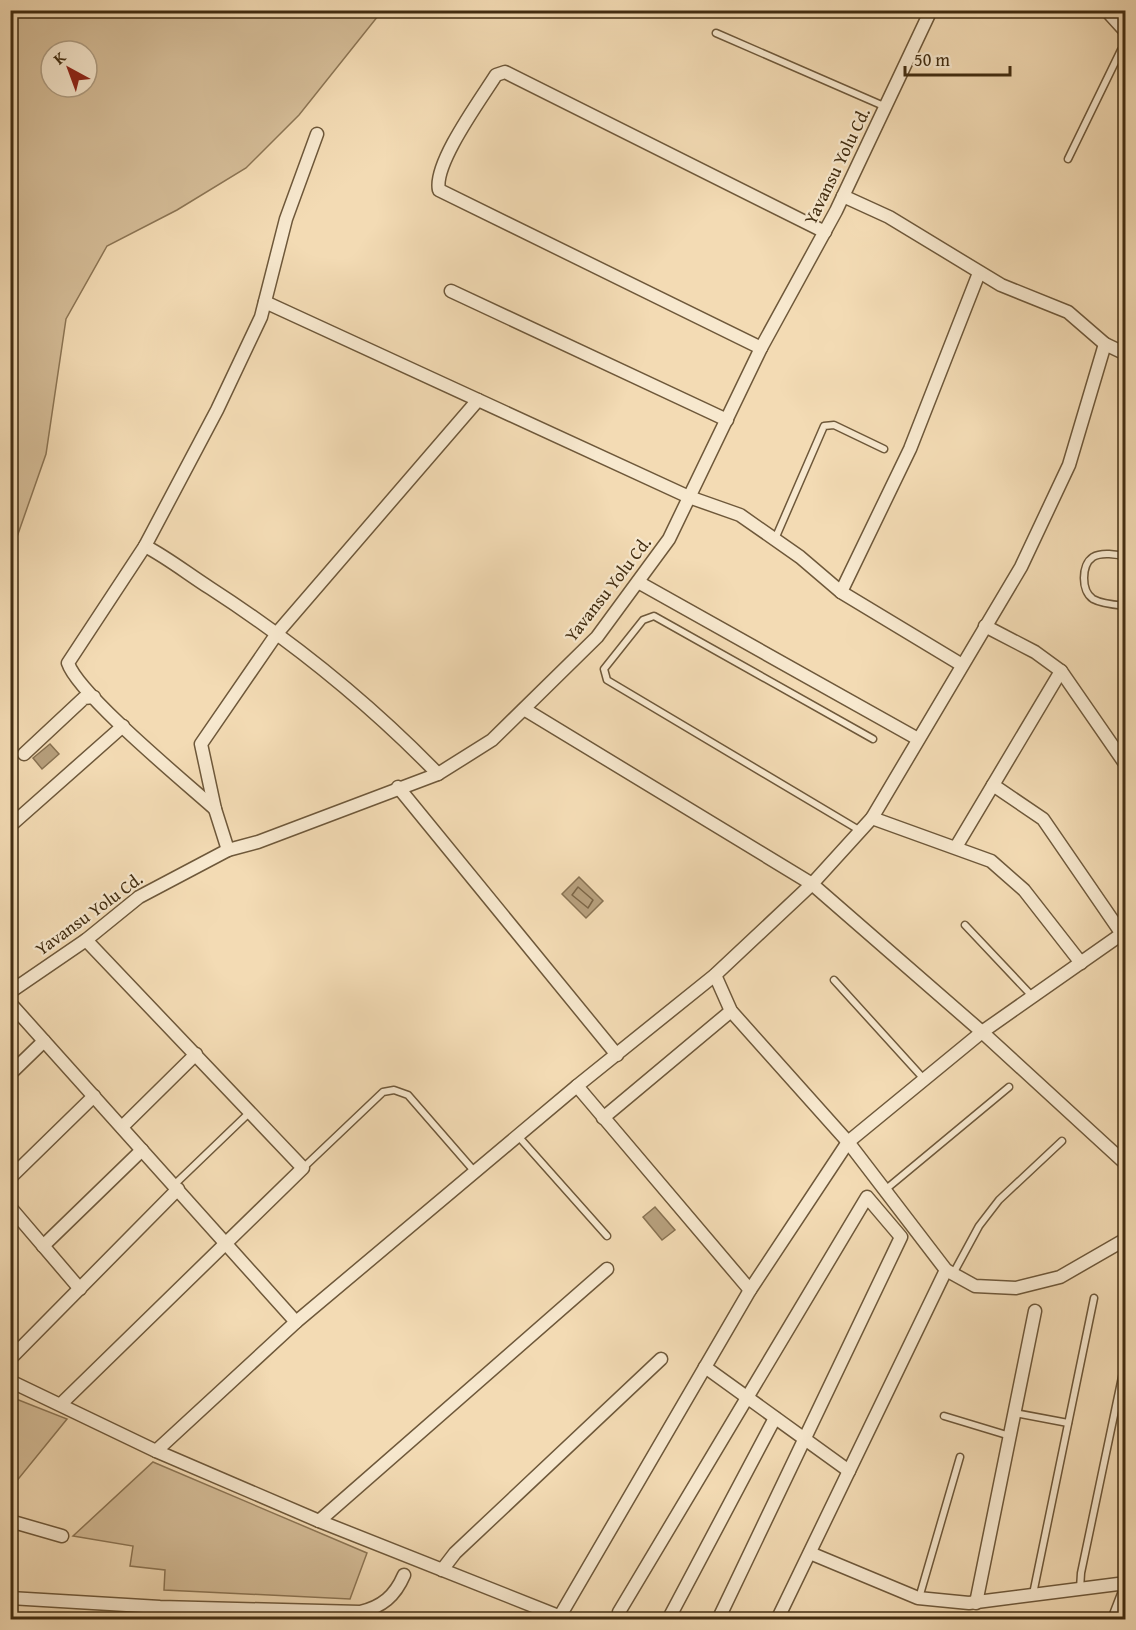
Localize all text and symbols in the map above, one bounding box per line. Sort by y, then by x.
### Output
north arrow [39,39,99,99]
scale bar [905,39,1010,77]
text: K [47,45,72,70]
text: 50 m [914,46,950,73]
street label: Yavansu Yolu Cd. [796,103,877,229]
street label: Yavansu Yolu Cd. [558,530,657,647]
street label: Yavansu Yolu Cd. [29,865,148,962]

